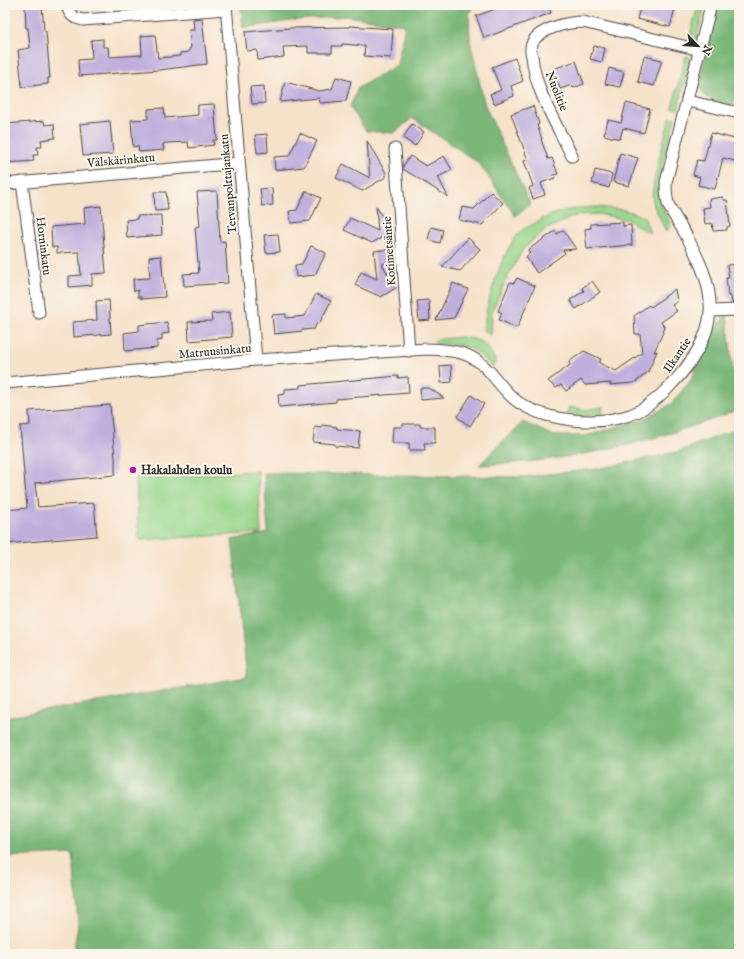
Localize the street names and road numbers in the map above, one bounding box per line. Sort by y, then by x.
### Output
street label: Nuolitie [542,69,572,114]
street label: Tervanpolttajankatu [217,133,241,235]
street label: Välskärinkatu [85,150,156,171]
street label: Kotimetsäntie [380,215,399,286]
street label: Horninkatu [32,216,55,276]
street label: Ilkantie [660,334,695,376]
street label: Matruusinkatu [178,341,252,362]

